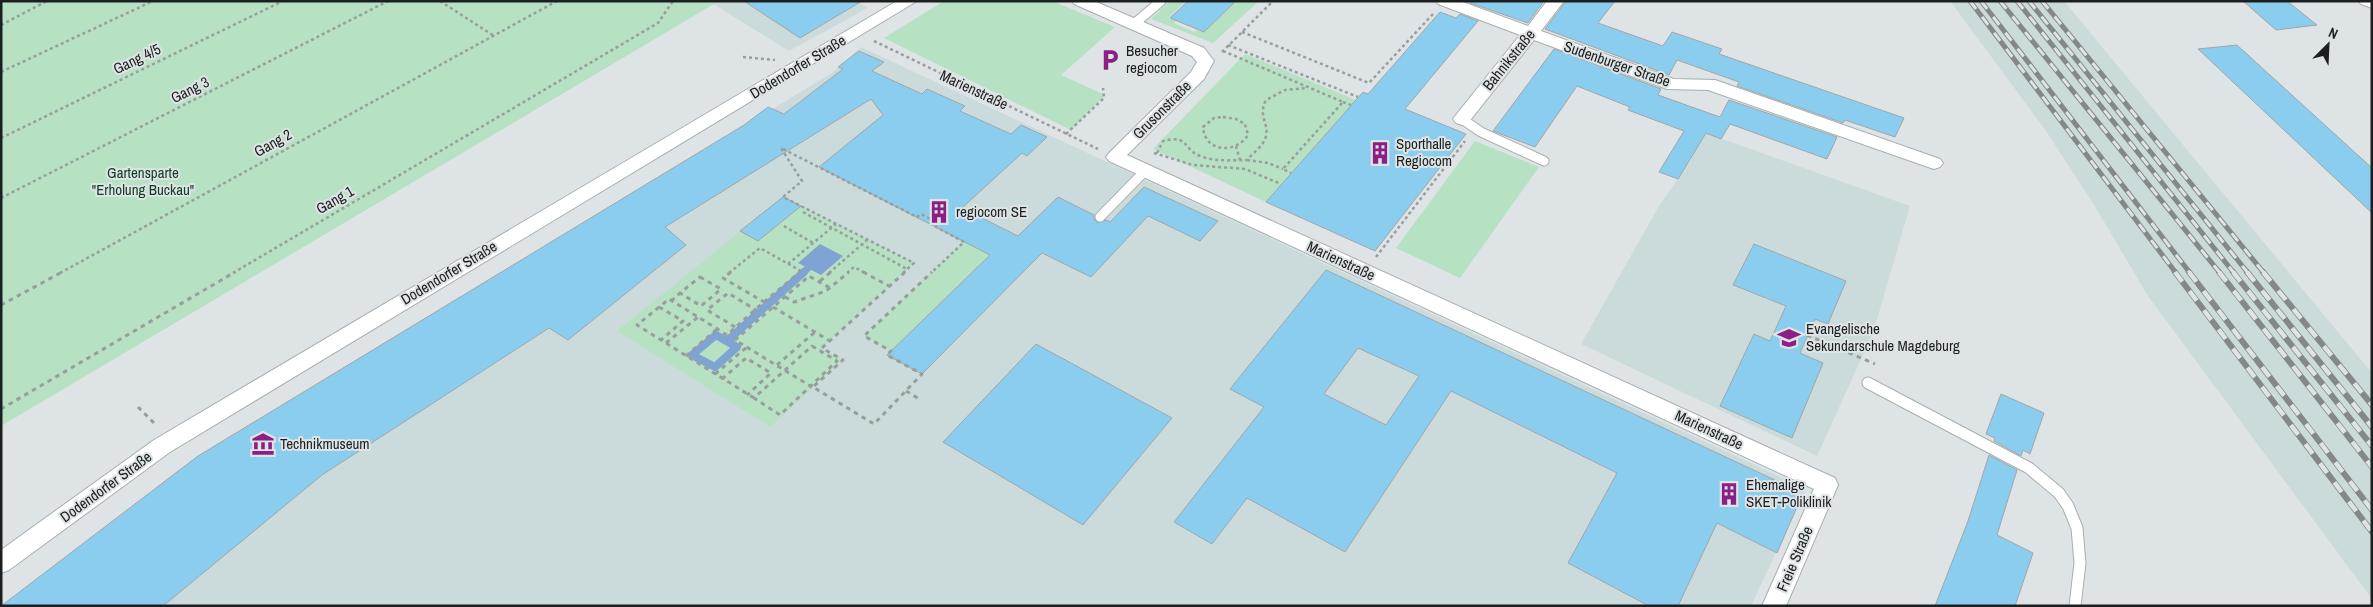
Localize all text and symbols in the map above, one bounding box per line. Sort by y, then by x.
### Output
north arrow [2303,20,2353,70]
text: N [2326,23,2341,43]
street label: Bahnikstraße [1477,25,1540,95]
street label: Dodendorfer Straße [746,29,850,104]
street label: Sudenburger Straße [1561,35,1673,92]
street label: Gang 4/5 [109,38,164,79]
place label: Besucher regiocom [1126,40,1178,78]
parking icon: Besucher regiocom [1097,47,1123,73]
street label: Marienstraße [937,65,1012,115]
street label: Gang 3 [167,71,213,108]
street label: Grusonstraße [1128,76,1196,144]
street label: Gang 2 [250,124,296,162]
place label: Sporthalle Regiocom [1396,133,1452,171]
building icon: Sporthalle Regiocom [1367,140,1393,166]
park label: Gartensparte "Erholung Buckau" [92,162,194,200]
street label: Gang 1 [312,180,358,219]
building icon: regiocom SE [926,199,952,225]
place label: regiocom SE [956,201,1027,222]
street label: Dodendorfer Straße [397,235,501,310]
street label: Marienstraße [1304,236,1379,286]
place label: Evangelische Sekundarschule Magdeburg [1806,318,1960,356]
school or university icon: Evangelische Sekundarschule Magdeburg [1776,325,1802,351]
street label: Marienstraße [1672,405,1747,455]
museum icon: Technikmuseum [250,431,276,457]
place label: Technikmuseum [280,433,370,454]
street label: Dodendorfer Straße [56,446,156,527]
place label: Ehemalige SKET-Poliklinik [1746,474,1832,512]
building icon: Ehemalige SKET-Poliklinik [1716,481,1742,507]
street label: Freie Straße [1771,523,1818,595]

